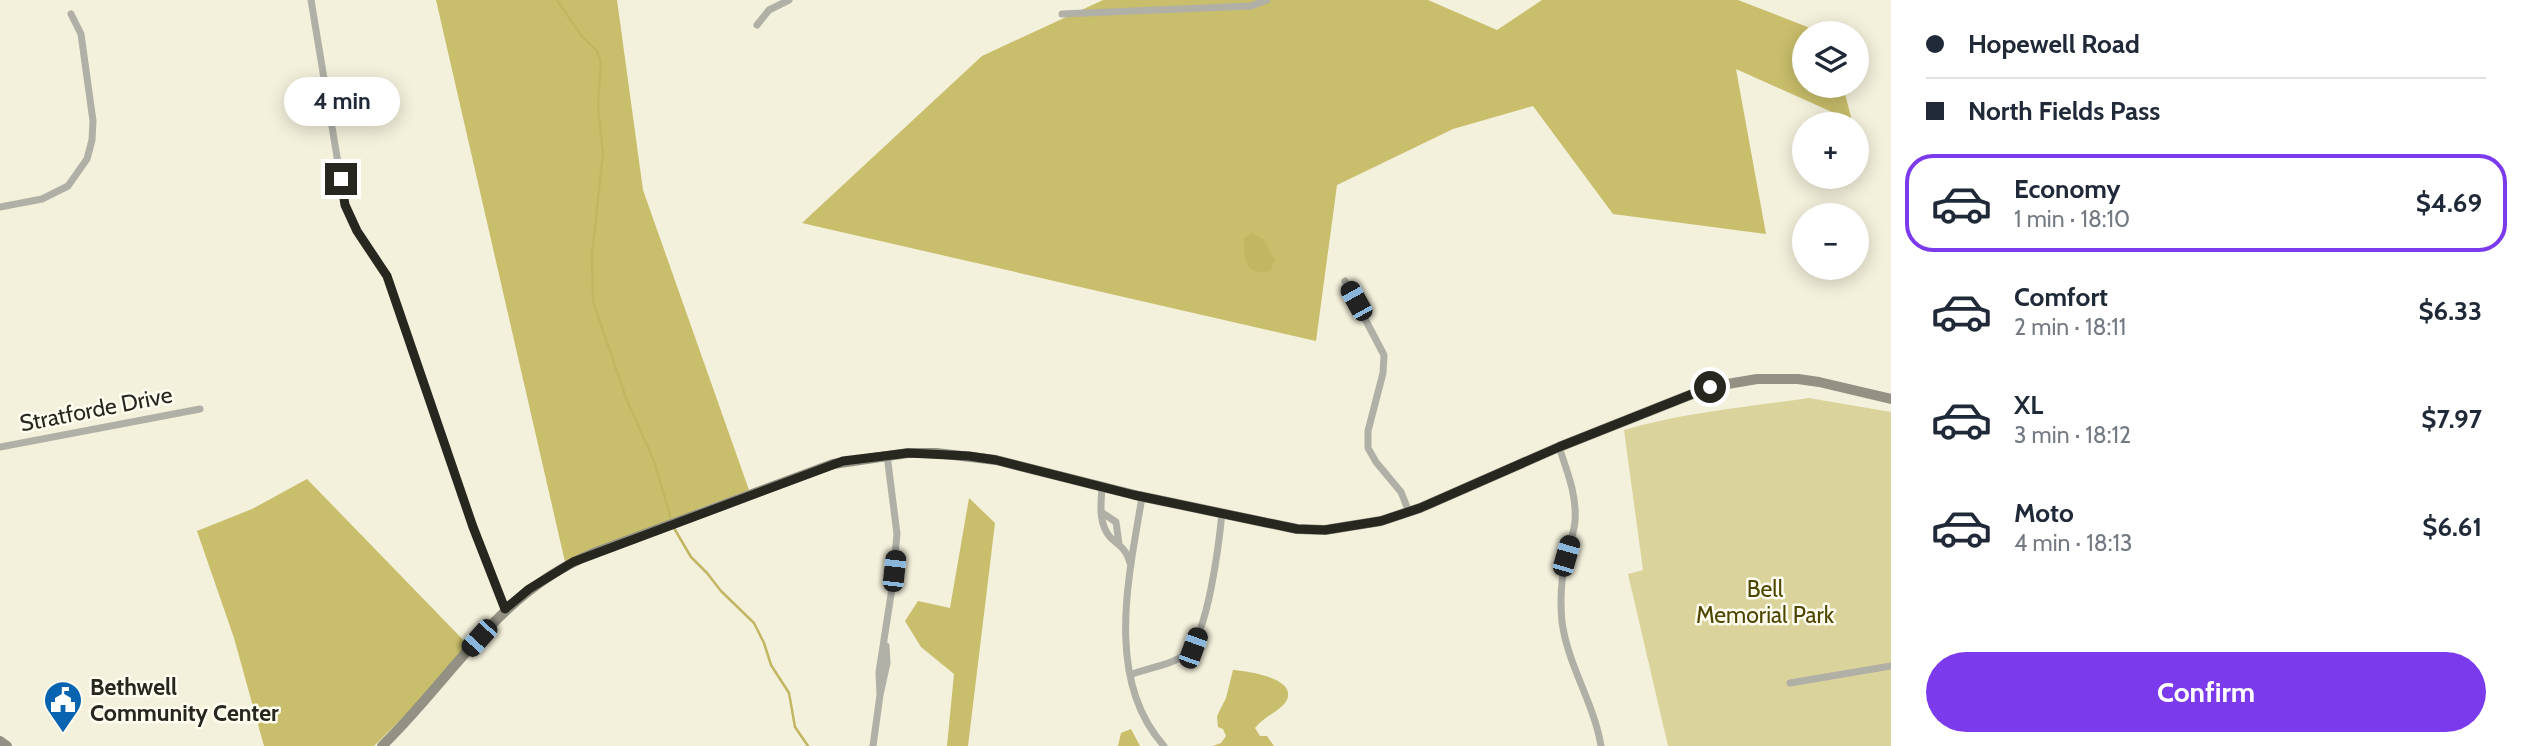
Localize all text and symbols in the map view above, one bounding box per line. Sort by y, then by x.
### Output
map controls [1792,21,1869,280]
button: layers [1792,21,1869,98]
text: Hopewell Road [1968,28,2140,60]
callout: 4 min [283,78,399,127]
text: 4 min [313,87,371,115]
text: North Fields Pass [1968,95,2160,127]
button: + [1792,112,1869,189]
route end [325,163,357,195]
icon: car [1930,172,1993,235]
text: Economy [2014,173,2120,205]
text: $4.69 [2416,187,2482,219]
button: − [1792,203,1869,280]
text: 1 min · 18:10 [2014,205,2130,233]
car [1337,278,1376,324]
icon: car [1930,280,1993,343]
text: Comfort [2014,281,2108,313]
text: $6.33 [2419,295,2482,327]
text: 2 min · 18:11 [2014,313,2126,341]
route start [1694,371,1726,403]
street label: Stratforde Drive [17,380,175,438]
icon: car [1930,388,1993,451]
text: XL [2014,389,2043,421]
text: $7.97 [2421,403,2482,435]
text: 3 min · 18:12 [2014,421,2131,449]
icon: car [1930,496,1993,559]
text: Moto [2014,497,2074,529]
text: $6.61 [2422,511,2482,543]
text: 4 min · 18:13 [2014,529,2132,557]
car [1551,533,1582,579]
car [882,549,907,593]
park label: Bell Memorial Park [1696,575,1835,629]
car [458,615,501,661]
car [1176,625,1211,671]
button: Confirm [1926,652,2486,732]
place label: Bethwell Community Center [90,673,279,727]
public building icon: Bethwell Community Center [42,679,84,734]

